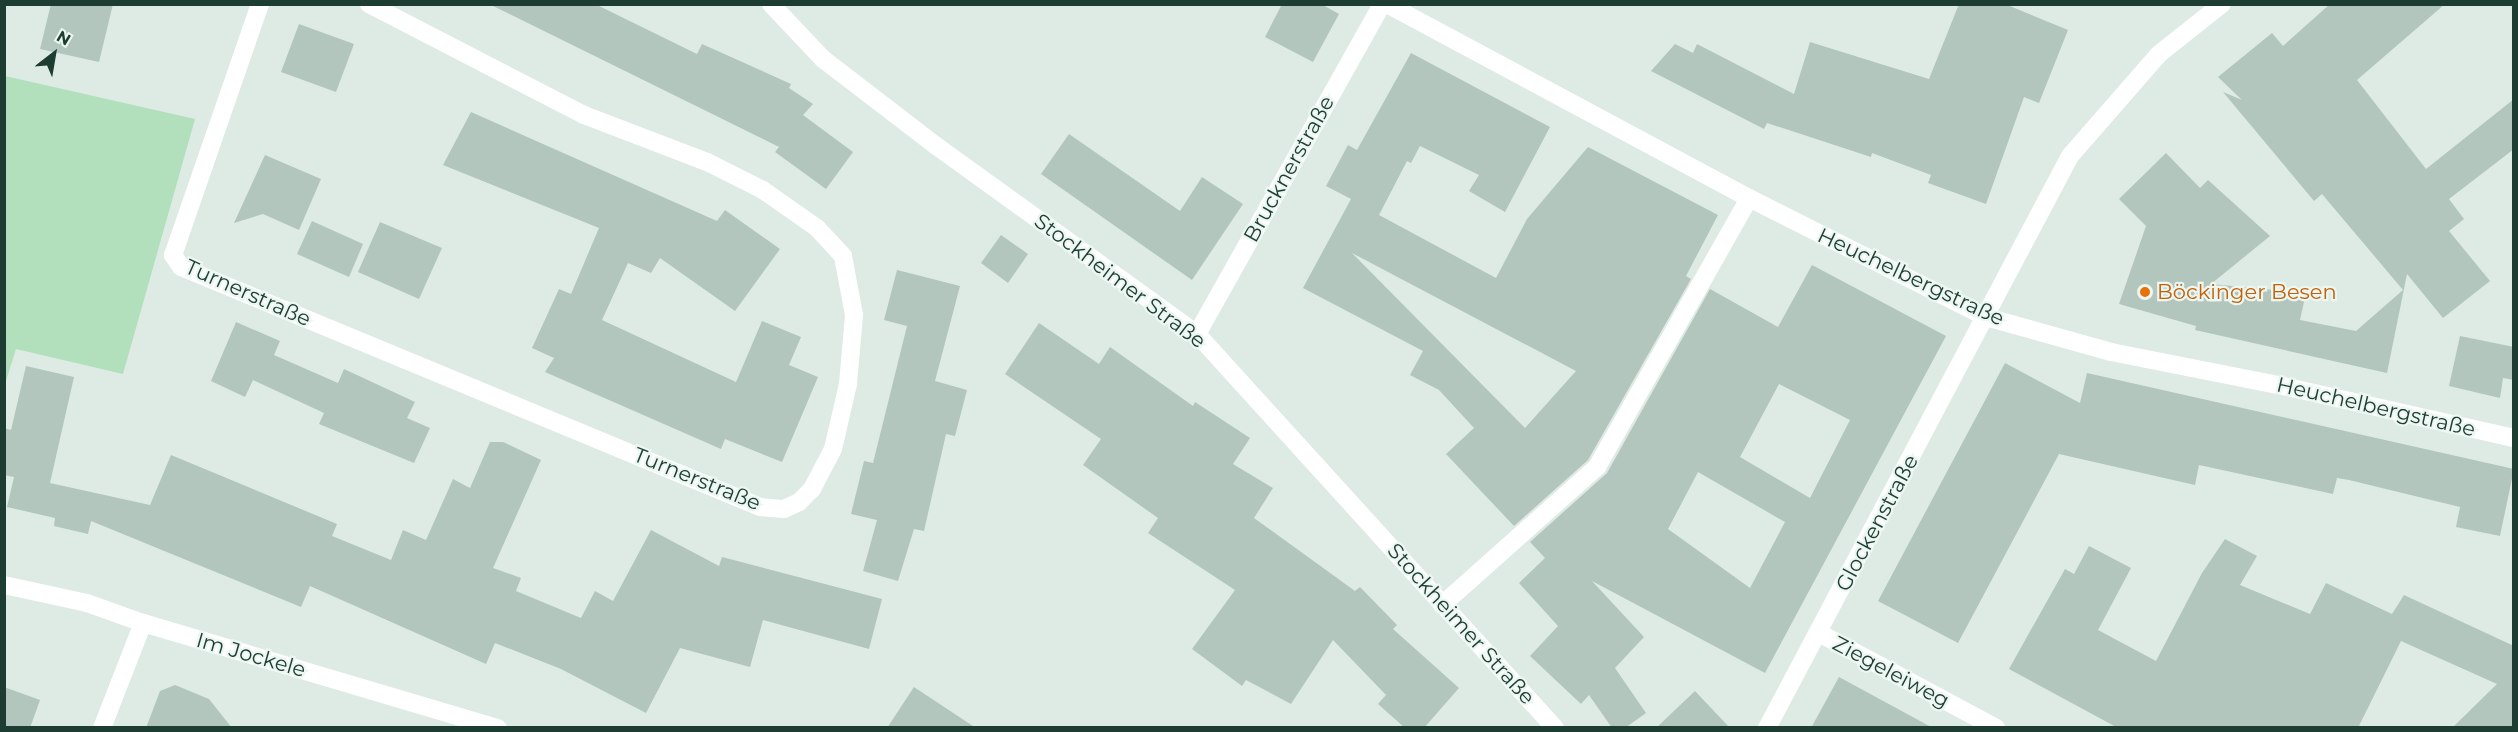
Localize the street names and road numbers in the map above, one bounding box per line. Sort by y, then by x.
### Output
street label: Brucknerstraße [1238,92,1340,246]
street label: Stockheimer Straße [1029,208,1211,354]
street label: Heuchelbergstraße [1814,223,2008,331]
street label: Turnerstraße [181,254,315,332]
street label: Heuchelbergstraße [2274,372,2478,442]
street label: Turnerstraße [630,442,764,516]
street label: Glockenstraße [1830,450,1924,596]
street label: Stockheimer Straße [1382,538,1540,710]
street label: Im Jockele [193,627,309,683]
street label: Ziegeleiweg [1828,631,1954,713]

